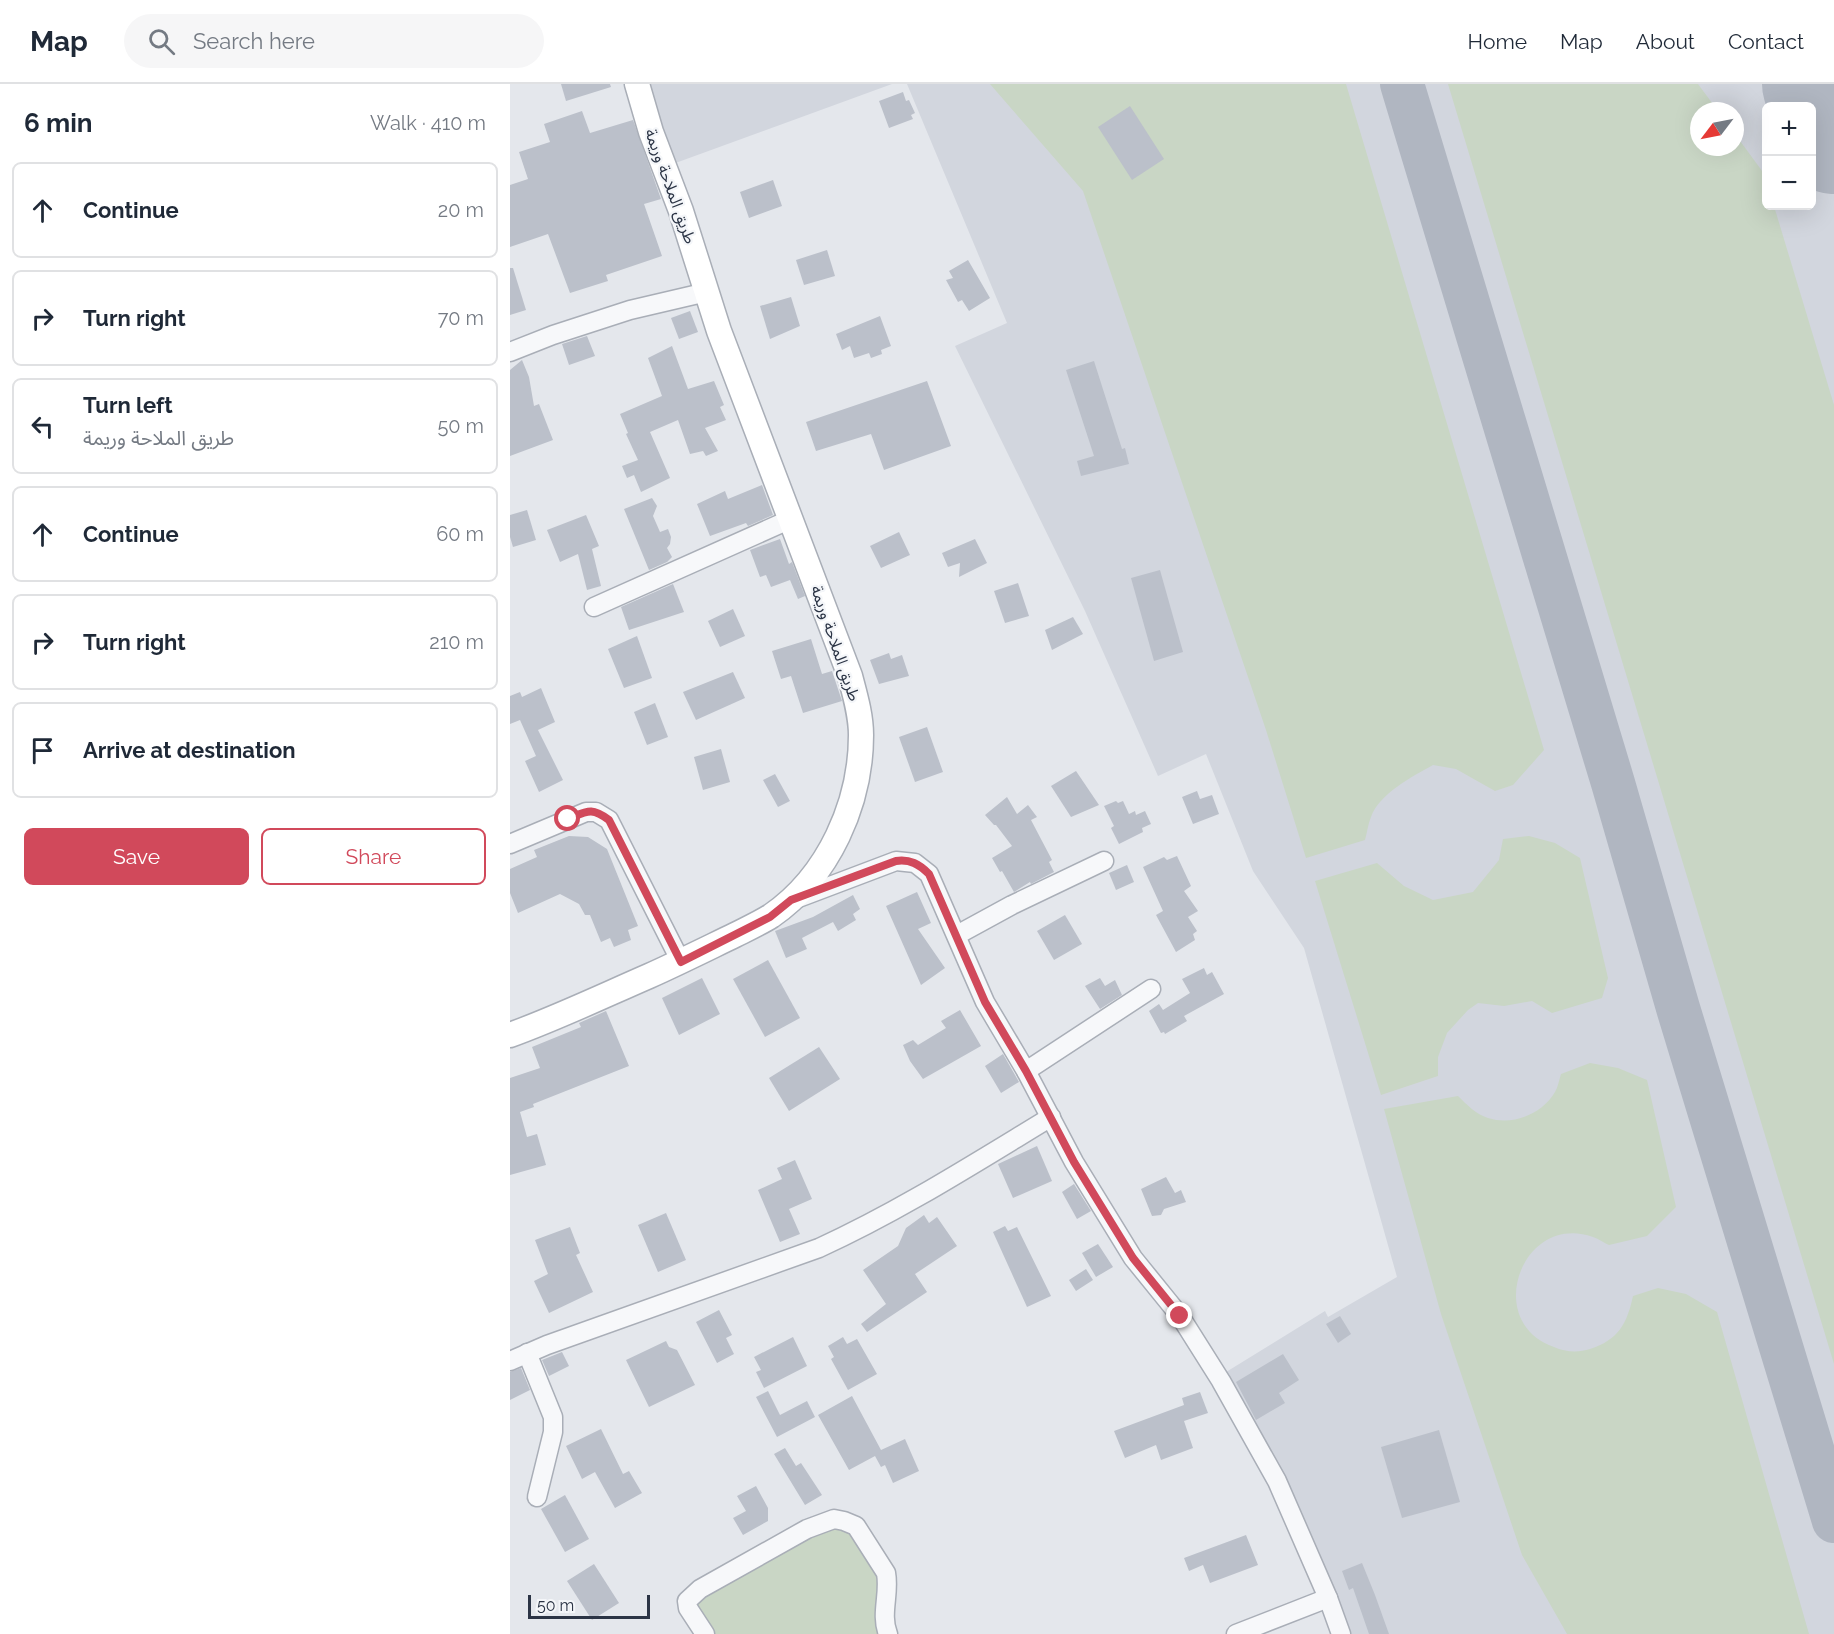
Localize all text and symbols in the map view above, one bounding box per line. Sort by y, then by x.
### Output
search box [124,14,544,68]
text: Map [30,25,88,58]
icon: search [145,25,178,58]
text: Search here [193,28,315,54]
text: Home [1468,29,1527,54]
text: Map [1560,29,1603,54]
text: About [1636,29,1695,54]
text: Contact [1728,29,1804,54]
north arrow [1690,102,1744,156]
map controls [1762,102,1816,210]
button: + [1762,102,1816,156]
text: 6 min [24,108,93,138]
text: Walk · 410 m [370,111,486,135]
street label: طريق الملاحة وريمة [640,126,700,247]
button: − [1762,156,1816,210]
icon: ahead [26,194,59,227]
text: Continue [83,197,179,223]
text: 20 m [438,198,484,222]
icon: right [26,302,59,335]
text: Turn right [83,305,186,331]
text: 70 m [438,306,484,330]
text: Turn left [83,392,173,418]
icon: left [26,410,59,443]
text: 50 m [437,414,484,438]
text: طريق الملاحة وريمة [83,426,234,450]
icon: ahead [26,518,59,551]
text: Continue [83,521,179,547]
text: 60 m [436,522,484,546]
street label: طريق الملاحة وريمة [806,583,864,704]
icon: right [26,626,59,659]
text: Turn right [83,629,186,655]
text: 210 m [429,630,484,654]
icon: arrive [26,734,59,767]
text: Arrive at destination [83,737,296,763]
route start [554,805,580,831]
button: Save [24,828,249,885]
button: Share [261,828,486,885]
route end [1166,1302,1192,1328]
scale bar [528,1592,650,1620]
text: 50 m [537,1596,574,1615]

